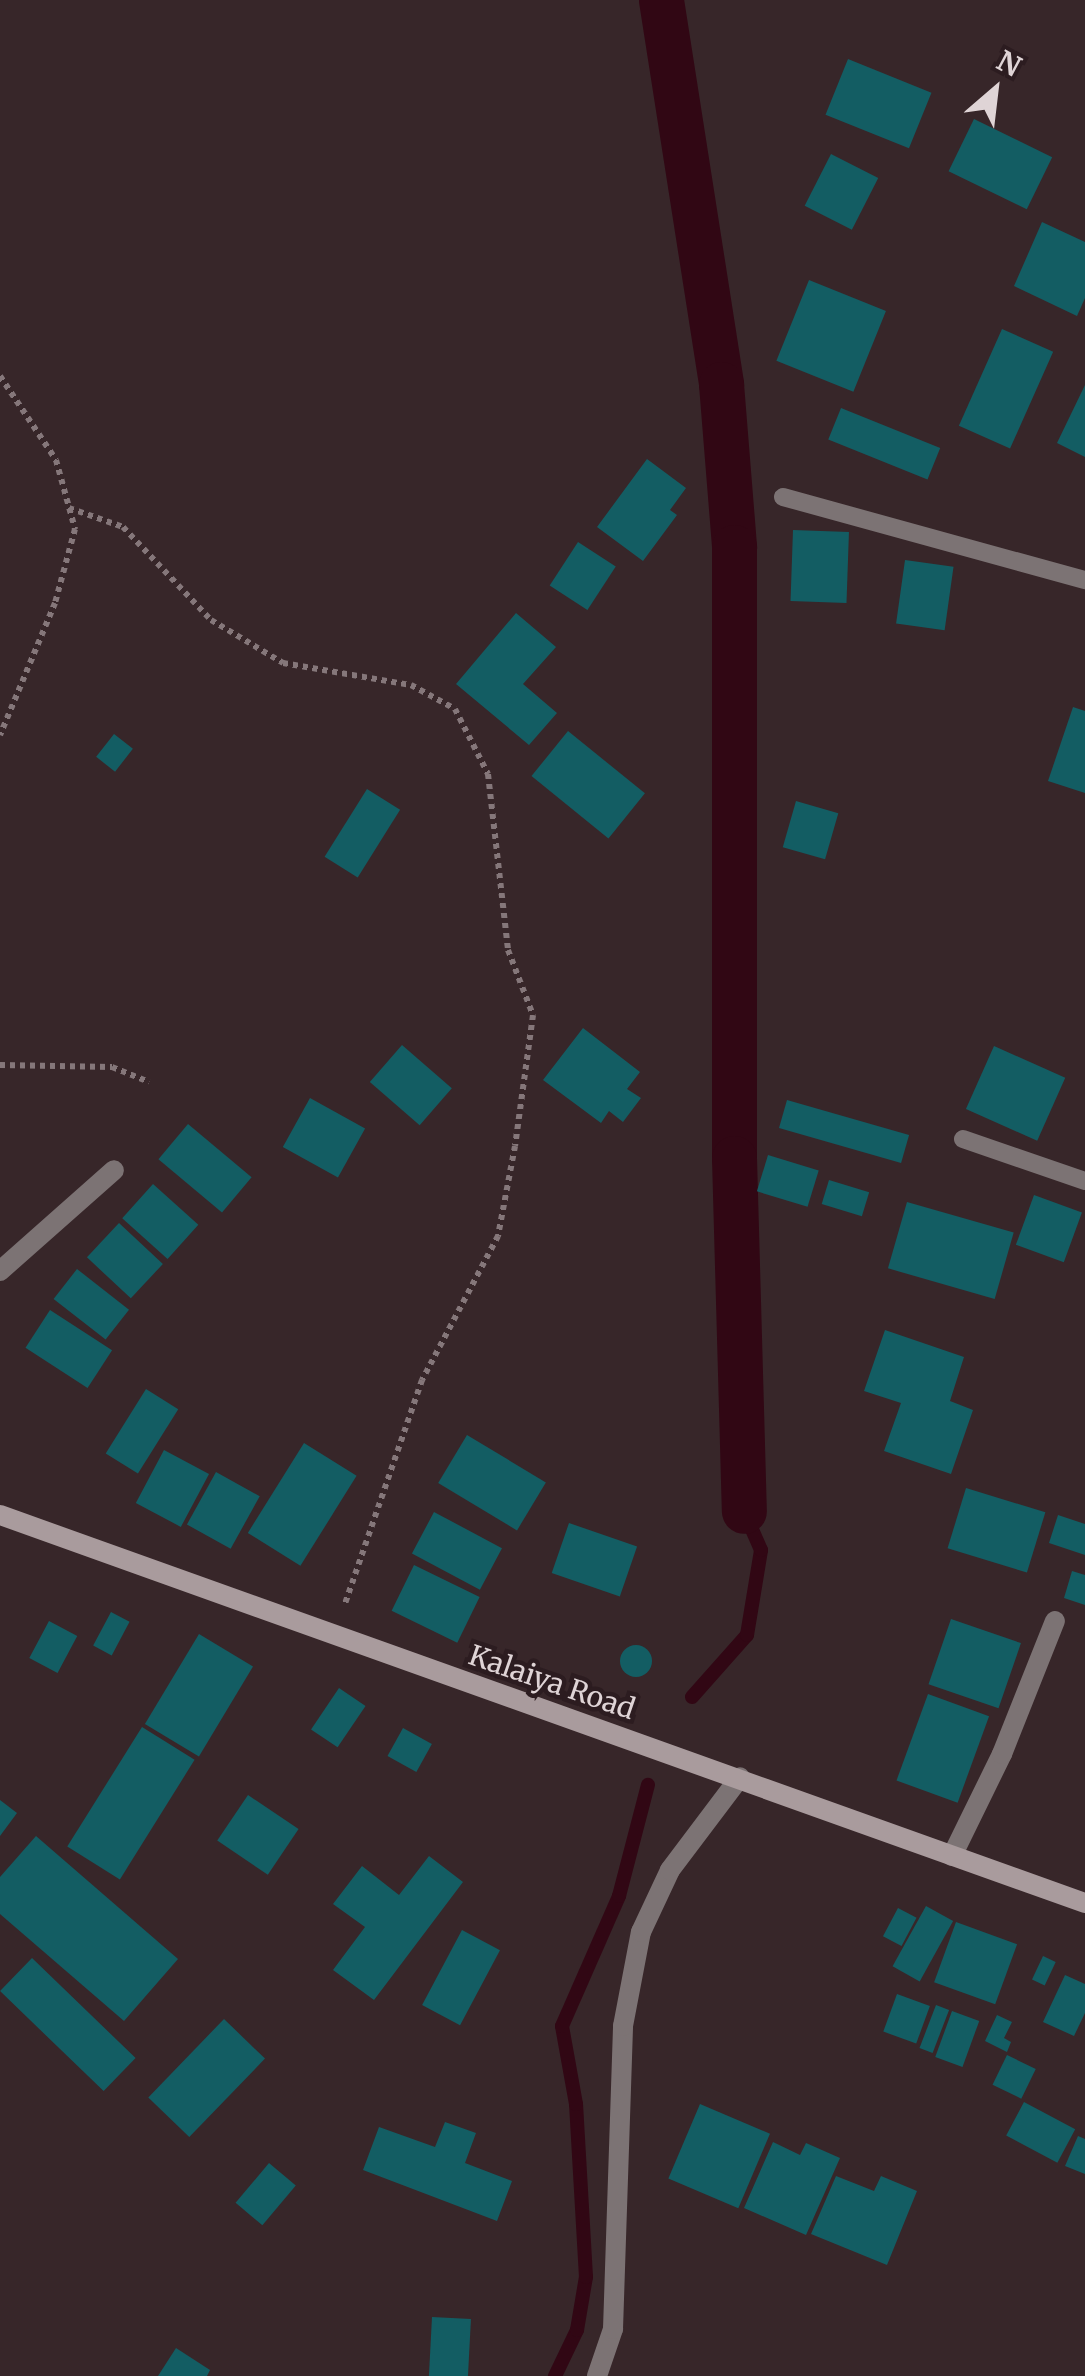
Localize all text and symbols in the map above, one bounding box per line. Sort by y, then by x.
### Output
north arrow [945,40,1045,140]
text: N [991,42,1027,85]
street label: Kalaiya Road [465,1638,639,1726]

